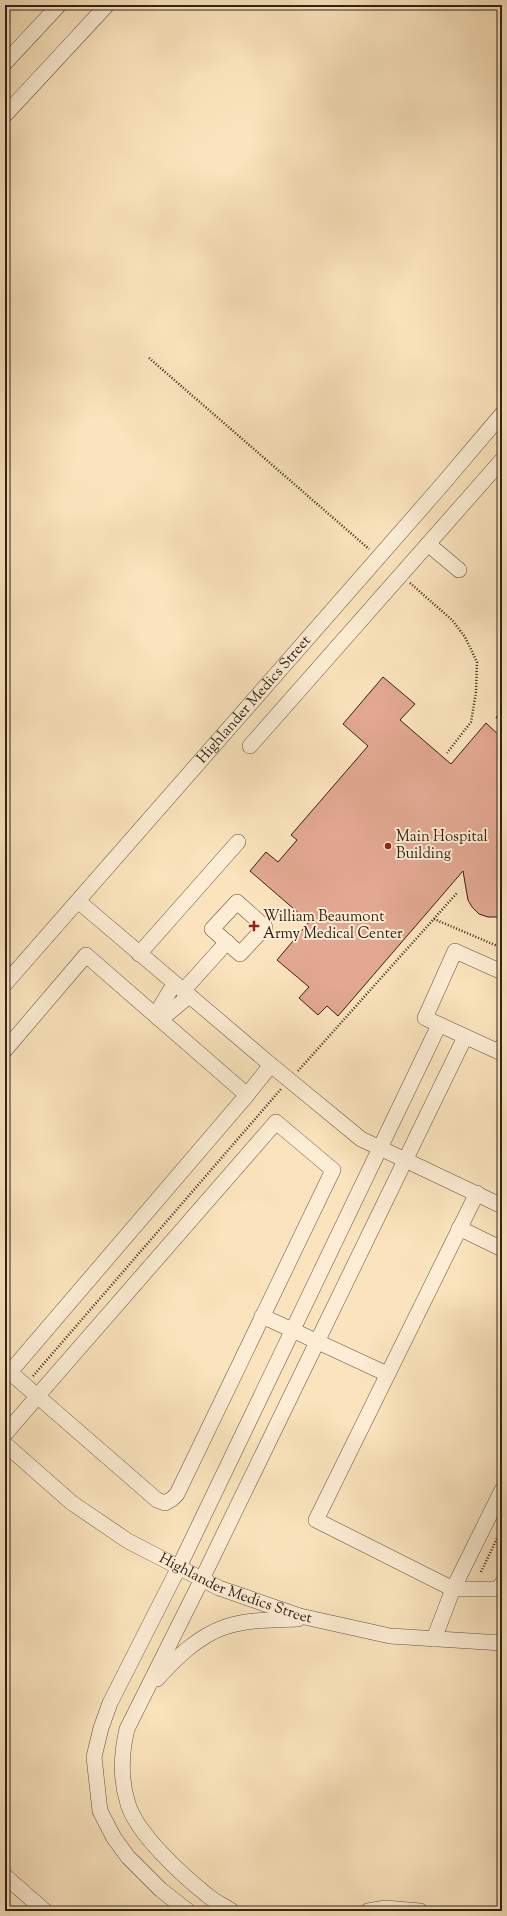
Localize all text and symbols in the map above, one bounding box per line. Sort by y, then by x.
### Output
street label: Highlander Medics Street [192,631,316,768]
place label: Main Hospital Building [396,827,488,865]
marker: Main Hospital Building [383,841,393,851]
place label: William Beaumont Army Medical Center [263,907,403,945]
marker: William Beaumont Army Medical Center [248,920,260,932]
street label: Highlander Medics Street [155,1548,314,1629]

